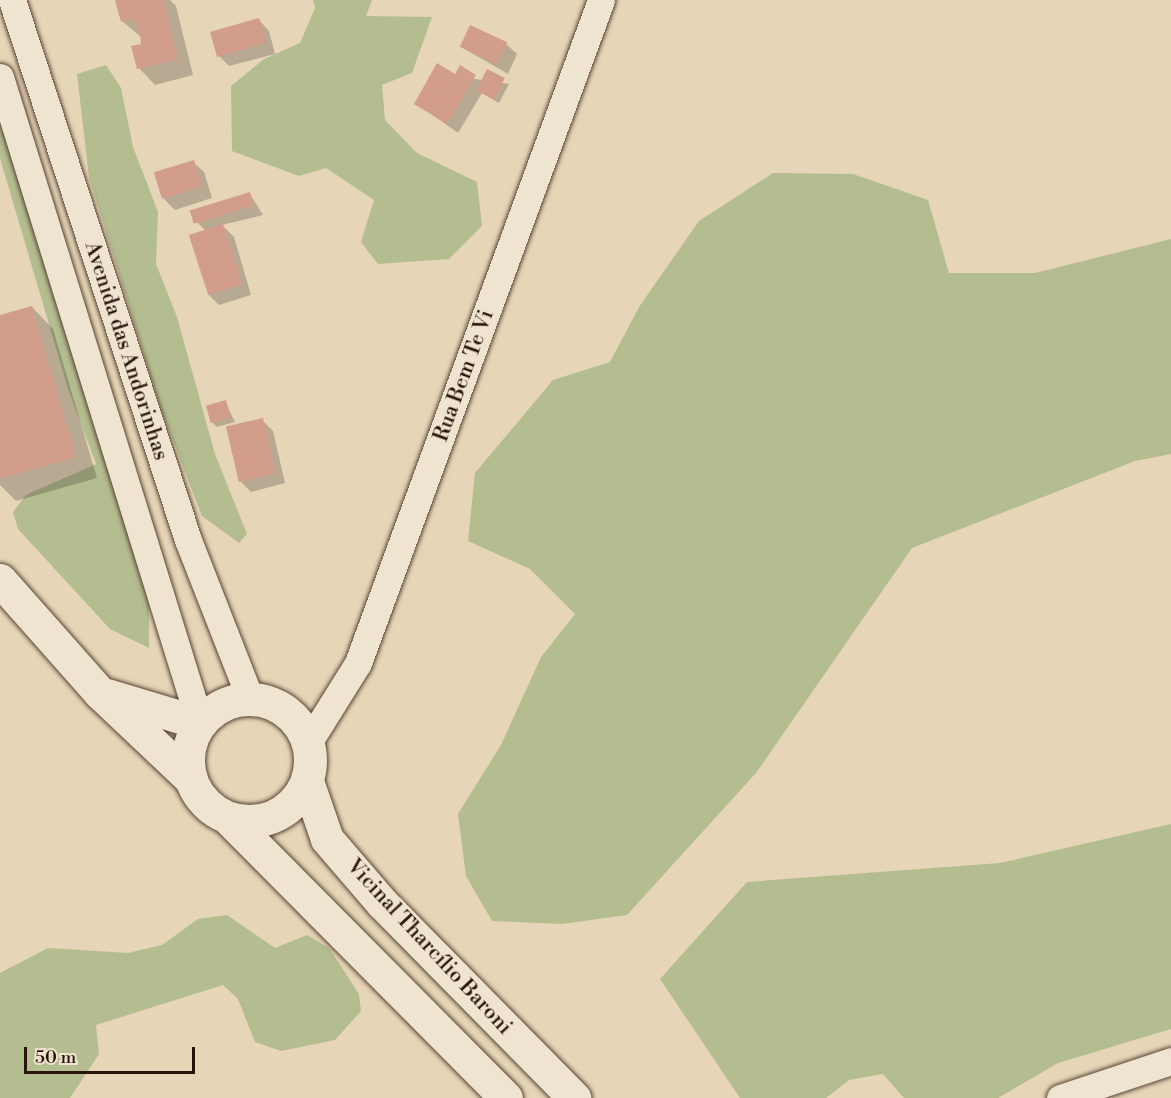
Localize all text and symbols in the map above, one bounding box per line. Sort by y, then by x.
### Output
street label: Avenida das Andorinhas [79,238,173,464]
street label: Rua Bem Te Vi [429,307,499,445]
street label: Vicinal Tharcílio Baroni [341,854,517,1040]
scale bar [27,1035,198,1073]
text: 50 m [35,1046,76,1069]

